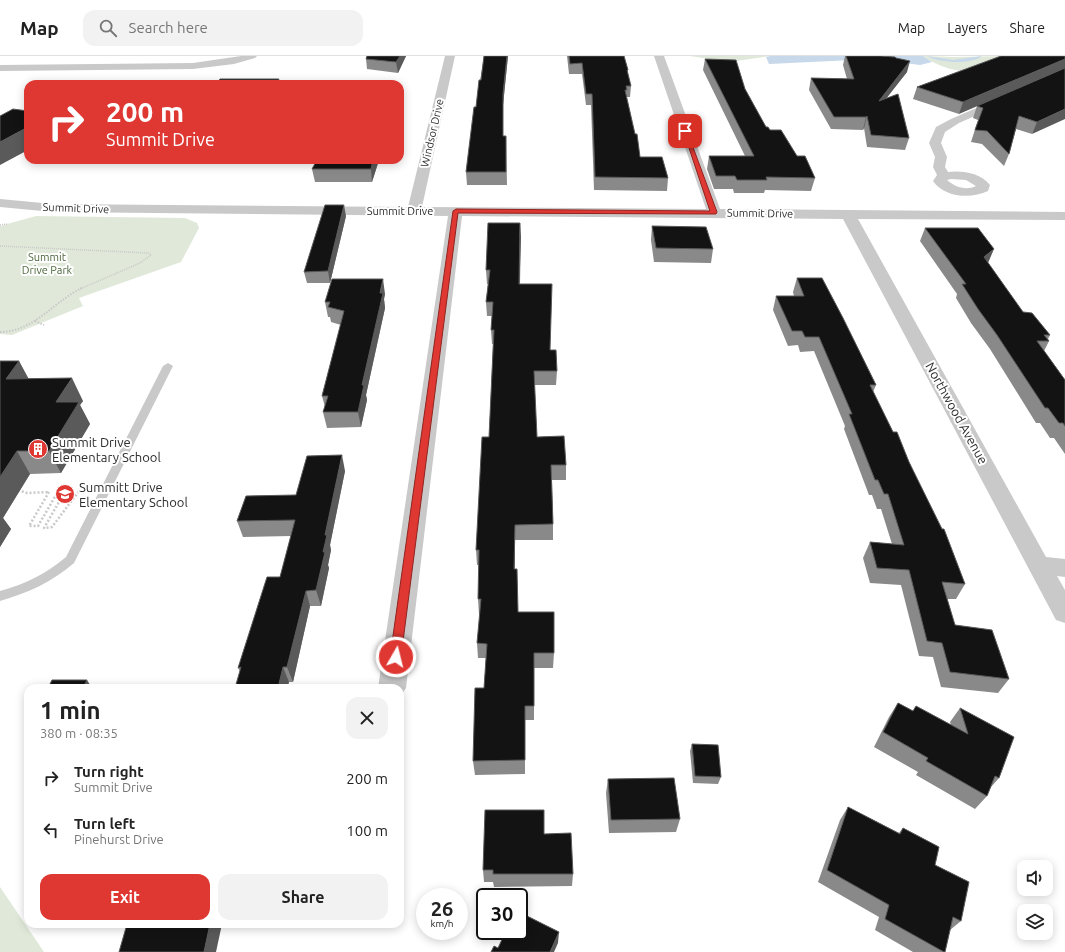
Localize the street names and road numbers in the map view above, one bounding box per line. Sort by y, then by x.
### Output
street label: Windsor Drive [418,98,446,168]
street label: Summit Drive [43,201,109,215]
street label: Summit Drive [367,205,433,217]
street label: Summit Drive [727,206,793,220]
street label: Northwood Avenue [923,360,991,466]

